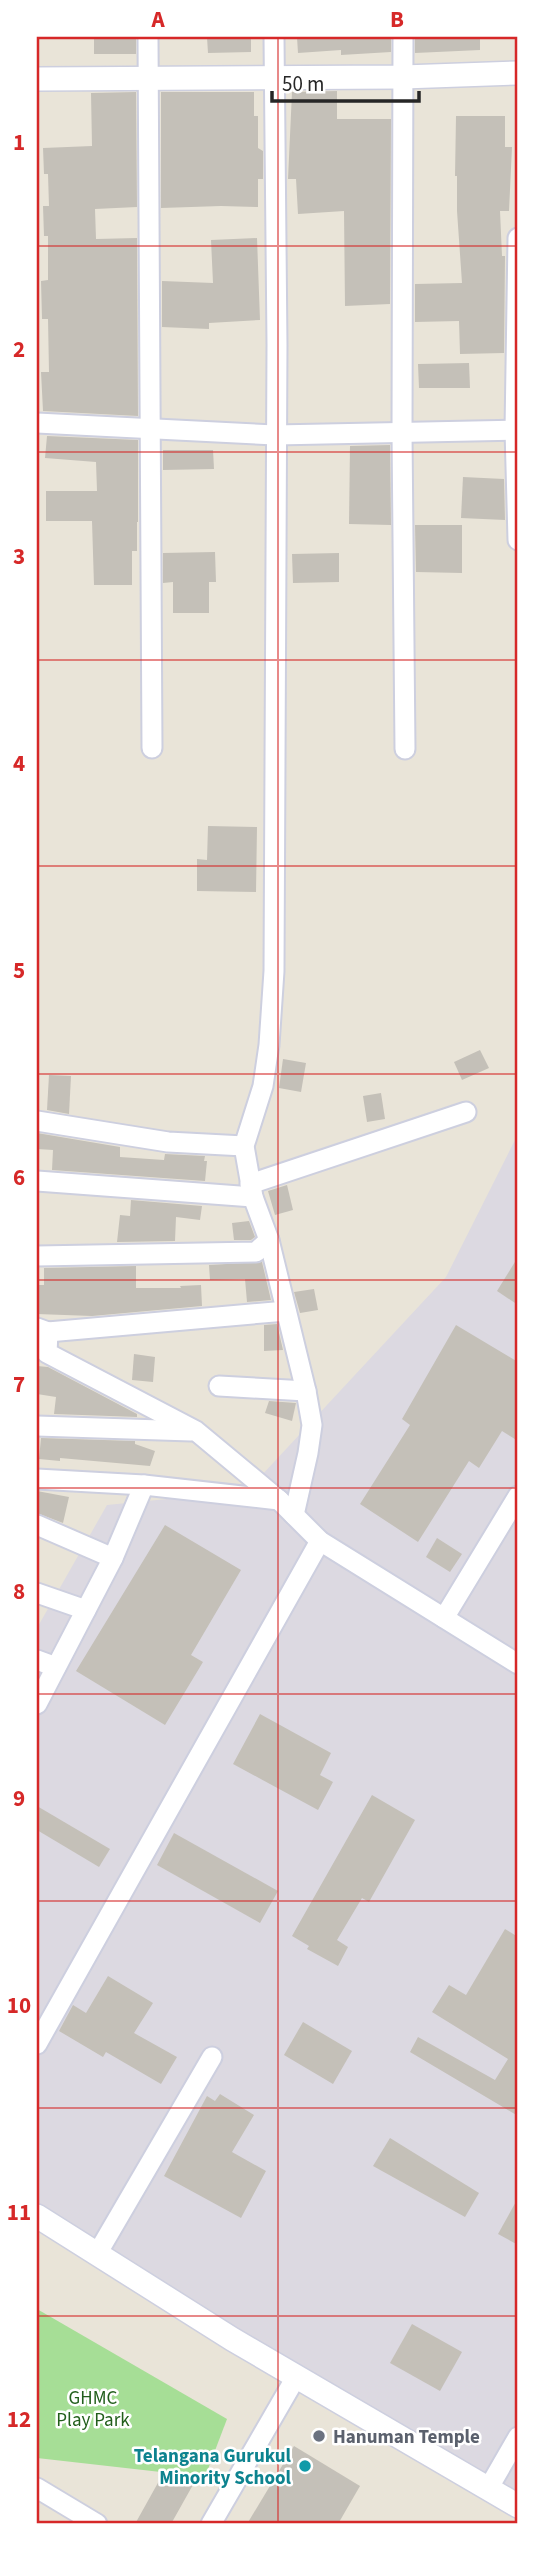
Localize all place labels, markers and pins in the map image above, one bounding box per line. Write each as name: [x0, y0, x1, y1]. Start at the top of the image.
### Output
place label: Hanuman Temple: [333, 2424, 480, 2451]
marker: Hanuman Temple: [311, 2428, 327, 2444]
place label: Telangana Gurukul Minority School: [134, 2443, 292, 2492]
marker: Telangana Gurukul Minority School: [297, 2458, 313, 2474]

